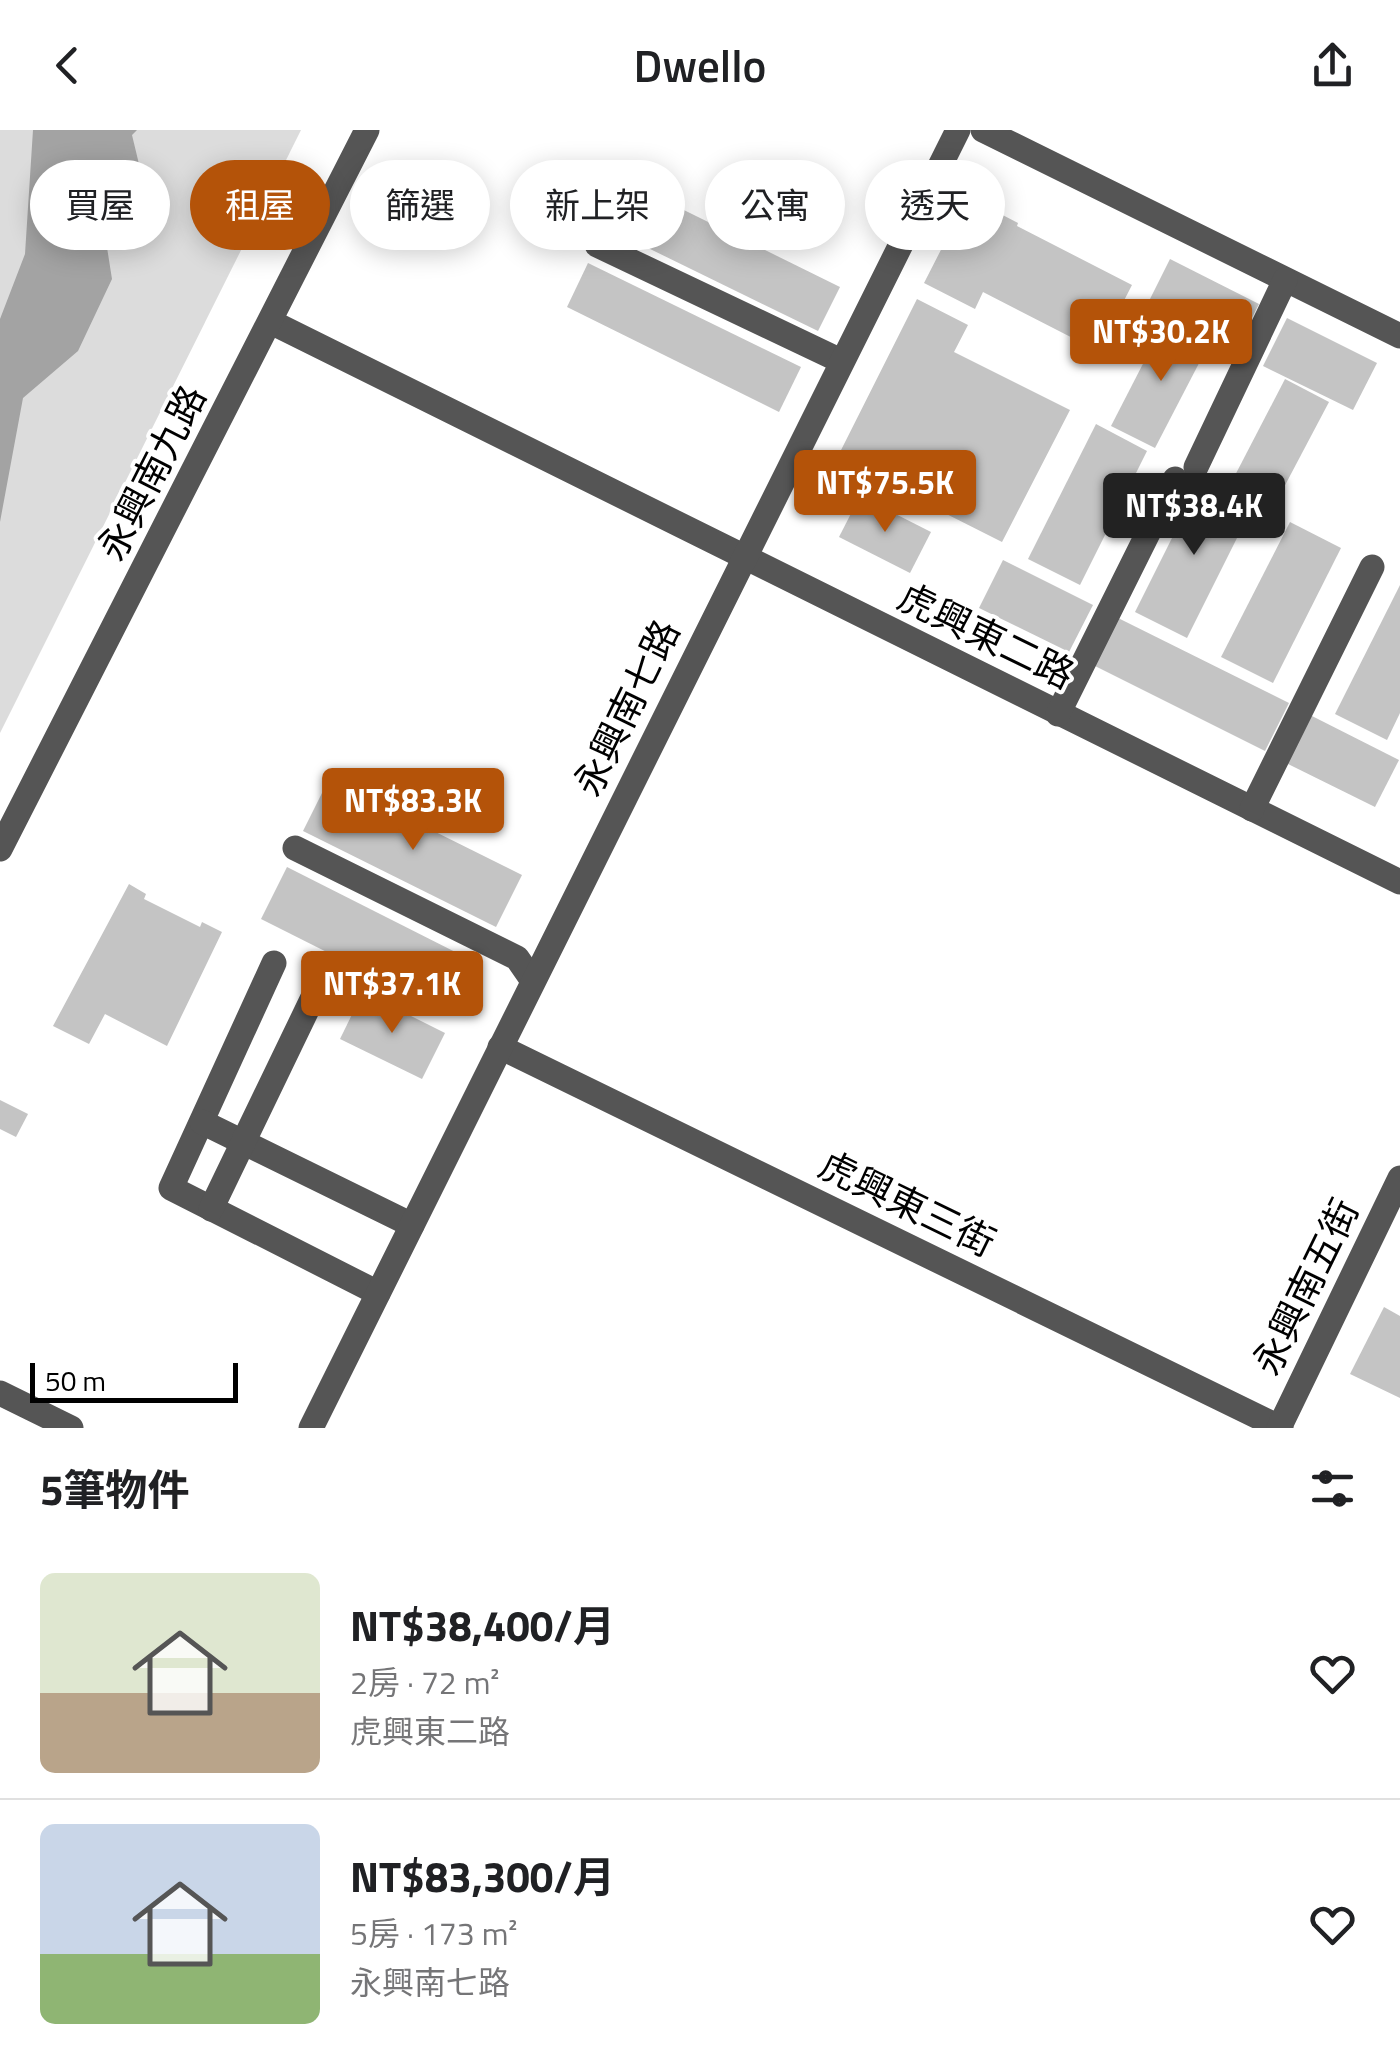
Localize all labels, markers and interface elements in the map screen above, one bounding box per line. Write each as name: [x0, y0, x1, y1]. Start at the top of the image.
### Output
text: Dwello: [634, 31, 766, 99]
icon: back: [40, 38, 95, 93]
icon: share: [1305, 38, 1360, 93]
chip: 買屋: [30, 160, 170, 250]
chip: 租屋: [190, 160, 330, 250]
chip: 篩選: [350, 160, 490, 250]
chip: 新上架: [510, 160, 685, 250]
chip: 公寓: [705, 160, 845, 250]
chip: 透天: [865, 160, 1005, 250]
pin: NT$30.2K: [1058, 299, 1264, 384]
text: NT$30.2K: [1092, 307, 1230, 355]
street label: 永興南九路: [82, 375, 220, 570]
pin: NT$75.5K: [782, 450, 988, 535]
text: NT$75.5K: [816, 458, 954, 506]
pin: NT$38.4K: [1091, 473, 1297, 558]
text: NT$38.4K: [1125, 481, 1263, 529]
street label: 虎興東二路: [888, 567, 1085, 703]
street label: 永興南七路: [558, 609, 694, 806]
pin: NT$83.3K: [310, 768, 516, 853]
text: NT$83.3K: [344, 776, 482, 824]
pin: NT$37.1K: [289, 951, 495, 1036]
text: NT$37.1K: [323, 959, 461, 1007]
street label: 虎興東三街: [809, 1135, 1006, 1271]
street label: 永興南五街: [1237, 1188, 1373, 1385]
scale bar: [30, 1358, 238, 1402]
text: 50 m: [45, 1359, 106, 1402]
text: 5筆物件: [40, 1457, 190, 1521]
icon: filters: [1305, 1461, 1360, 1516]
text: NT$38,400/月: [350, 1593, 615, 1657]
icon: home: [120, 1613, 240, 1733]
icon: heart: [1305, 1646, 1360, 1701]
text: 2房 · 72 m²: [350, 1658, 500, 1706]
text: 虎興東二路: [350, 1707, 510, 1755]
text: NT$83,300/月: [350, 1844, 615, 1908]
icon: home: [120, 1864, 240, 1984]
icon: heart: [1305, 1897, 1360, 1952]
text: 5房 · 173 m²: [350, 1909, 517, 1957]
text: 永興南七路: [350, 1958, 510, 2006]

